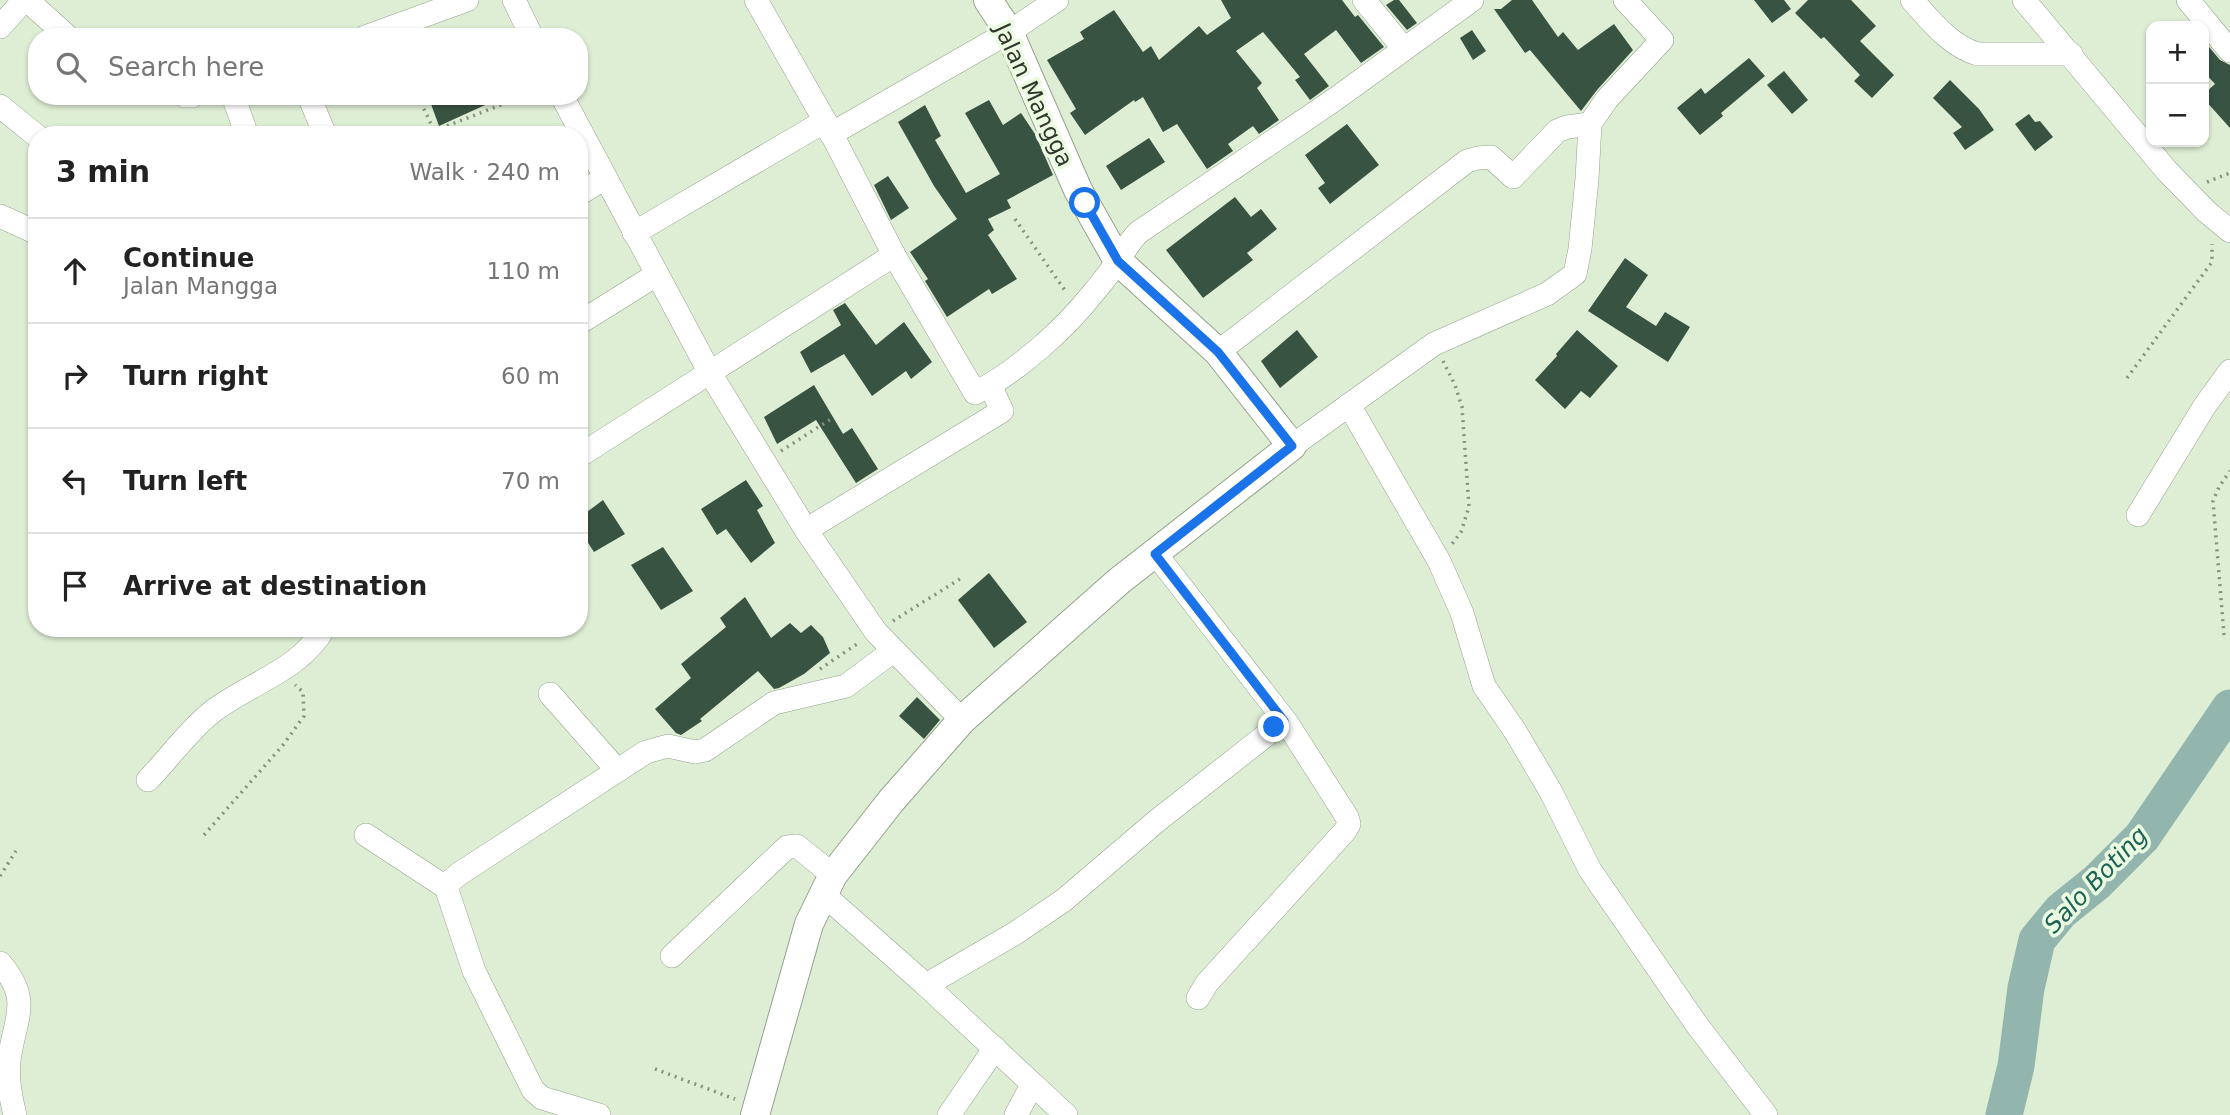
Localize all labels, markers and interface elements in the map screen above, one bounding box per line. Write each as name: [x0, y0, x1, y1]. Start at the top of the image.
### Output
street label: Jalan Mangga: [989, 17, 1079, 171]
map controls: [2146, 21, 2209, 147]
button: +: [2146, 21, 2209, 84]
search box: [28, 28, 588, 105]
icon: search: [52, 48, 90, 86]
text: Search here: [108, 52, 264, 82]
button: −: [2146, 84, 2209, 147]
text: 3 min: [56, 154, 150, 189]
text: Walk · 240 m: [409, 159, 560, 185]
route start: [1069, 187, 1100, 218]
text: Continue: [123, 243, 254, 273]
icon: ahead: [56, 252, 94, 290]
text: 110 m: [486, 258, 560, 284]
text: Jalan Mangga: [123, 273, 278, 299]
icon: right: [56, 357, 94, 395]
text: Turn right: [123, 361, 268, 391]
text: 60 m: [501, 363, 560, 389]
icon: left: [56, 462, 94, 500]
text: Turn left: [123, 466, 247, 496]
text: 70 m: [501, 468, 560, 494]
icon: arrive: [56, 567, 94, 605]
text: Arrive at destination: [123, 571, 427, 601]
route end: [1258, 711, 1289, 742]
water label: Salo Boting: [2038, 821, 2154, 939]

